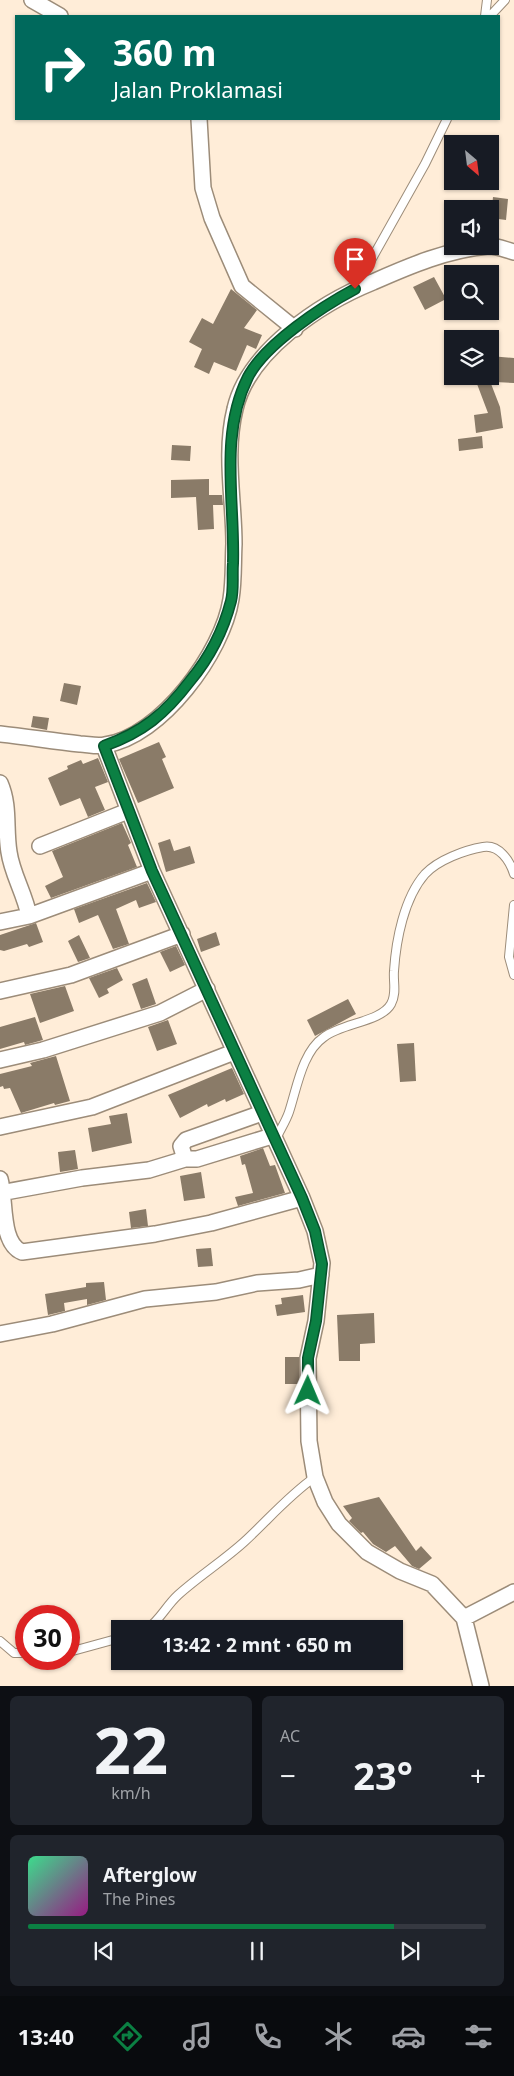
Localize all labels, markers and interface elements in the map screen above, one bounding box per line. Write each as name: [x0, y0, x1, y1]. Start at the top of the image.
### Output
text: 360 m: [113, 29, 216, 76]
icon: right: [30, 35, 95, 100]
text: Jalan Proklamasi: [113, 74, 283, 104]
north arrow: [444, 135, 499, 190]
map controls: [444, 135, 499, 385]
button: sound: [444, 200, 499, 255]
pin: [334, 238, 376, 289]
icon: arrive: [341, 245, 369, 273]
button: search: [444, 265, 499, 320]
button: layers: [444, 330, 499, 385]
position arrow: [281, 1364, 333, 1416]
speed limit sign: 30: [15, 1605, 80, 1670]
text: 13:42 · 2 mnt · 650 m: [162, 1632, 352, 1658]
text: 22: [94, 1705, 168, 1793]
text: AC: [280, 1725, 300, 1747]
text: 23°: [353, 1749, 413, 1801]
text: −: [280, 1756, 296, 1794]
text: +: [470, 1756, 486, 1794]
text: km/h: [111, 1782, 151, 1804]
text: Afterglow: [103, 1862, 197, 1888]
text: The Pines: [103, 1888, 175, 1910]
icon: previous: [90, 1937, 118, 1965]
icon: pause: [243, 1937, 271, 1965]
icon: next: [396, 1937, 424, 1965]
icon: directions: [110, 2019, 145, 2054]
icon: music: [180, 2019, 215, 2054]
icon: phone: [250, 2019, 285, 2054]
icon: climate: [321, 2019, 356, 2054]
icon: car: [391, 2019, 426, 2054]
icon: filters: [461, 2019, 496, 2054]
text: 13:40: [18, 2021, 74, 2051]

